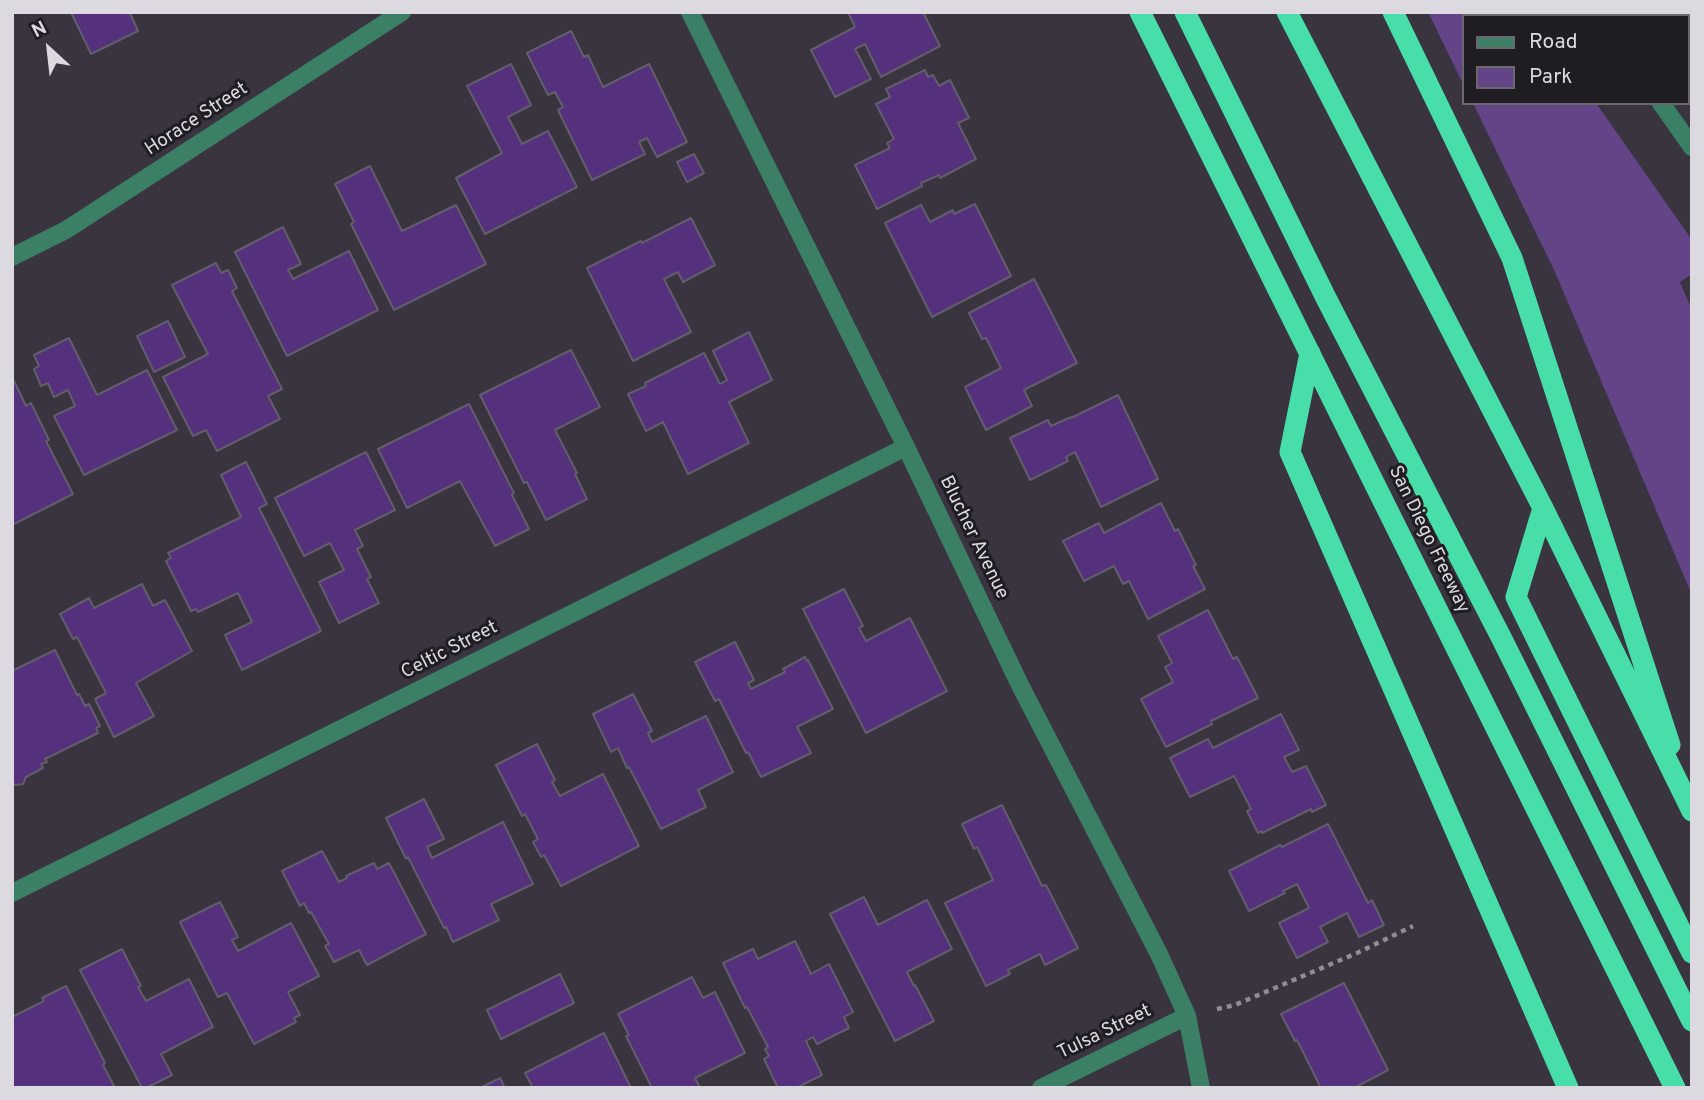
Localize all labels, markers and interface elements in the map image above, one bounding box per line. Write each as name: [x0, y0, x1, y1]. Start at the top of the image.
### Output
north arrow: [14, 14, 84, 84]
legend: [1462, 14, 1690, 105]
text: N: [28, 16, 51, 44]
text: Road: [1529, 29, 1578, 56]
text: Park: [1529, 64, 1572, 91]
street label: Horace Street: [141, 78, 253, 162]
street label: San Diego Freeway: [1382, 463, 1474, 617]
street label: Blucher Avenue: [933, 473, 1013, 603]
street label: Celtic Street: [398, 617, 502, 685]
street label: Tulsa Street: [1054, 1001, 1156, 1065]

